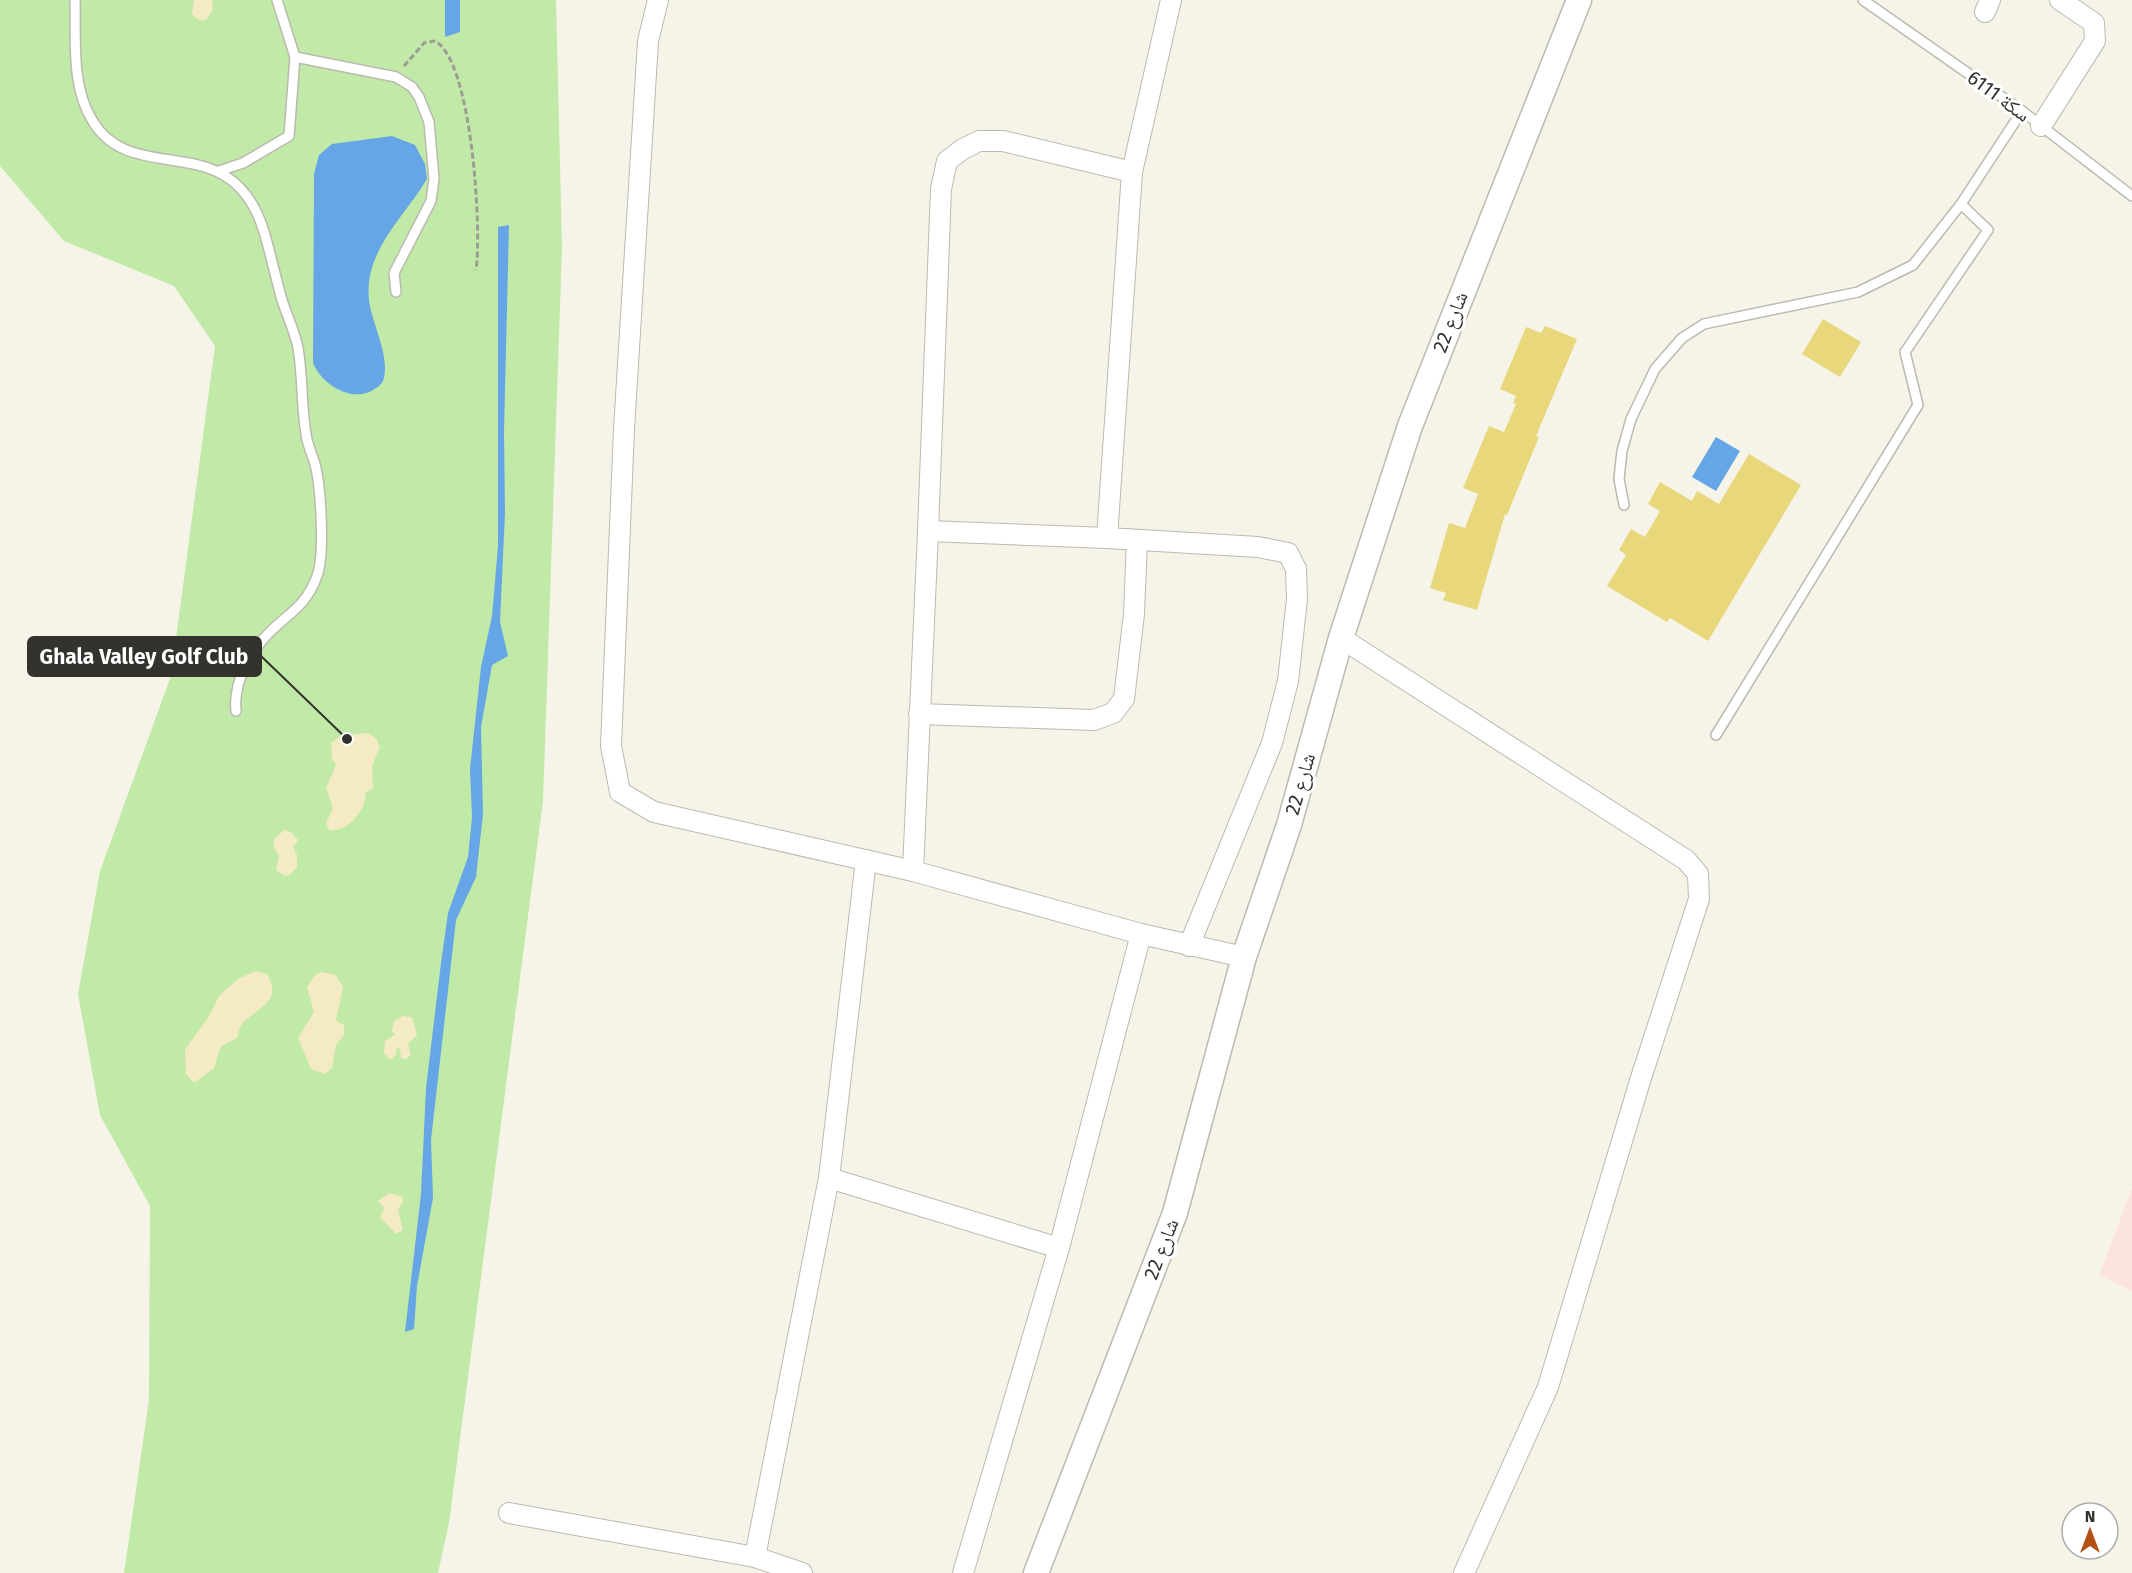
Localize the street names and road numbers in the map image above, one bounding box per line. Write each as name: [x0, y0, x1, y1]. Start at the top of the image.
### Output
street label: سكة 6111: [1963, 65, 2035, 127]
street label: شارع 22: [1427, 288, 1473, 356]
street label: شارع 22: [1280, 750, 1321, 818]
street label: شارع 22: [1138, 1215, 1184, 1283]

